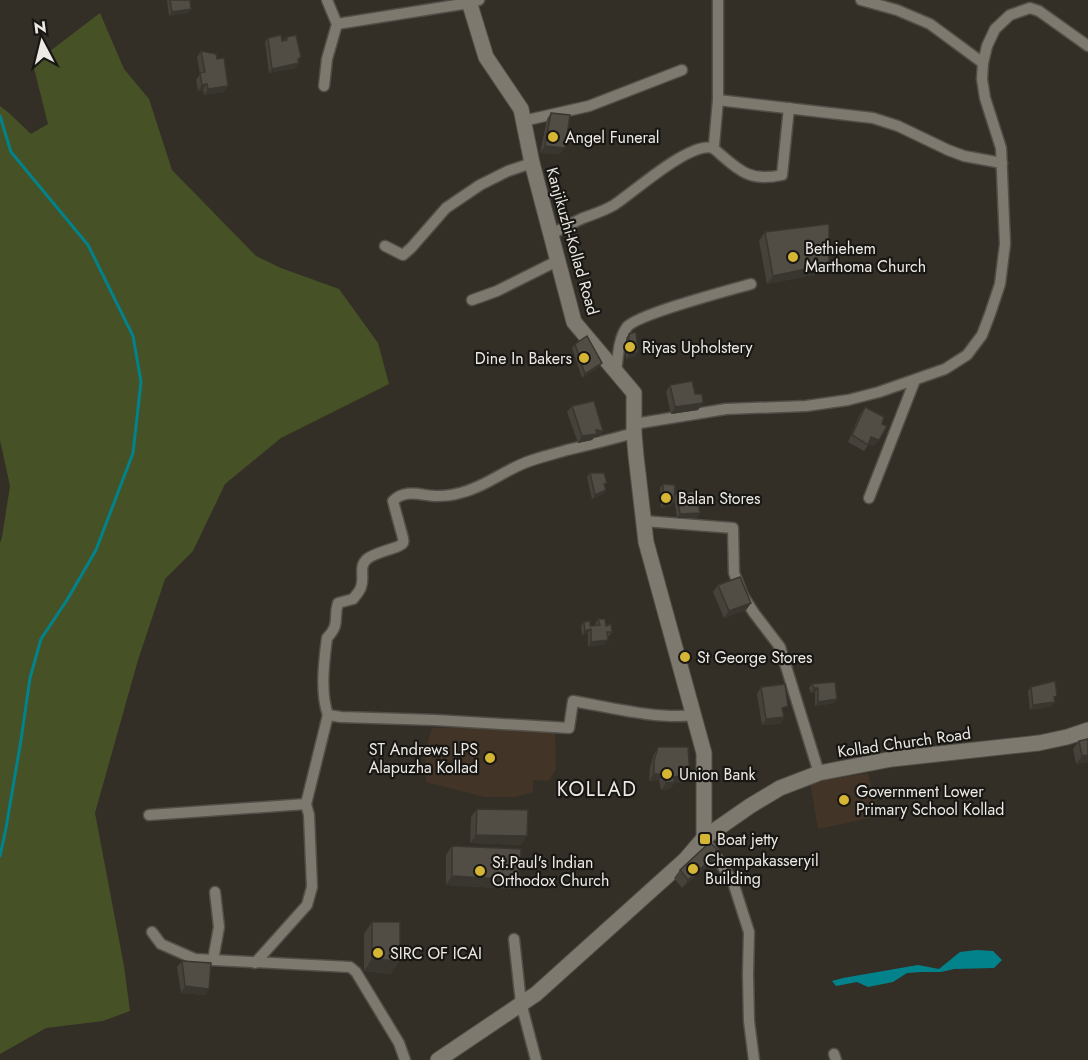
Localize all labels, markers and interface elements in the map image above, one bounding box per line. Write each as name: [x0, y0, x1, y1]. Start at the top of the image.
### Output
north arrow: [12, 12, 72, 72]
text: N: [33, 15, 48, 40]
place label: Angel Funeral: [565, 126, 659, 149]
marker: Angel Funeral: [546, 130, 560, 144]
street label: Kanjikuzhi-Kollad Road: [540, 165, 605, 318]
place label: Bethiehem Marthoma Church: [805, 237, 926, 278]
marker: Bethiehem Marthoma Church: [786, 250, 800, 264]
place label: Riyas Upholstery: [642, 336, 754, 359]
marker: Riyas Upholstery: [623, 340, 637, 354]
place label: Dine In Bakers: [475, 347, 572, 370]
marker: Dine In Bakers: [577, 351, 591, 365]
place label: Balan Stores: [678, 487, 760, 510]
marker: Balan Stores: [659, 491, 673, 505]
place label: St George Stores: [697, 646, 812, 669]
marker: St George Stores: [678, 650, 692, 664]
street label: Kollad Church Road: [836, 722, 972, 763]
place label: ST Andrews LPS Alapuzha Kollad: [369, 738, 478, 779]
marker: ST Andrews LPS Alapuzha Kollad: [483, 751, 497, 765]
place label: Union Bank: [679, 763, 757, 786]
marker: Union Bank: [660, 767, 674, 781]
district label: KOLLAD: [557, 775, 637, 804]
place label: Government Lower Primary School Kollad: [856, 780, 1004, 821]
marker: Government Lower Primary School Kollad: [837, 793, 851, 807]
place label: Boat jetty: [717, 828, 779, 851]
marker: Boat jetty: [698, 832, 712, 846]
place label: Chempakasseryil Building: [705, 849, 819, 890]
place label: St.Paul's Indian Orthodox Church: [492, 851, 609, 892]
marker: Chempakasseryil Building: [686, 862, 700, 876]
marker: St.Paul's Indian Orthodox Church: [473, 864, 487, 878]
place label: SIRC OF ICAI: [390, 942, 482, 965]
marker: SIRC OF ICAI: [371, 946, 385, 960]

